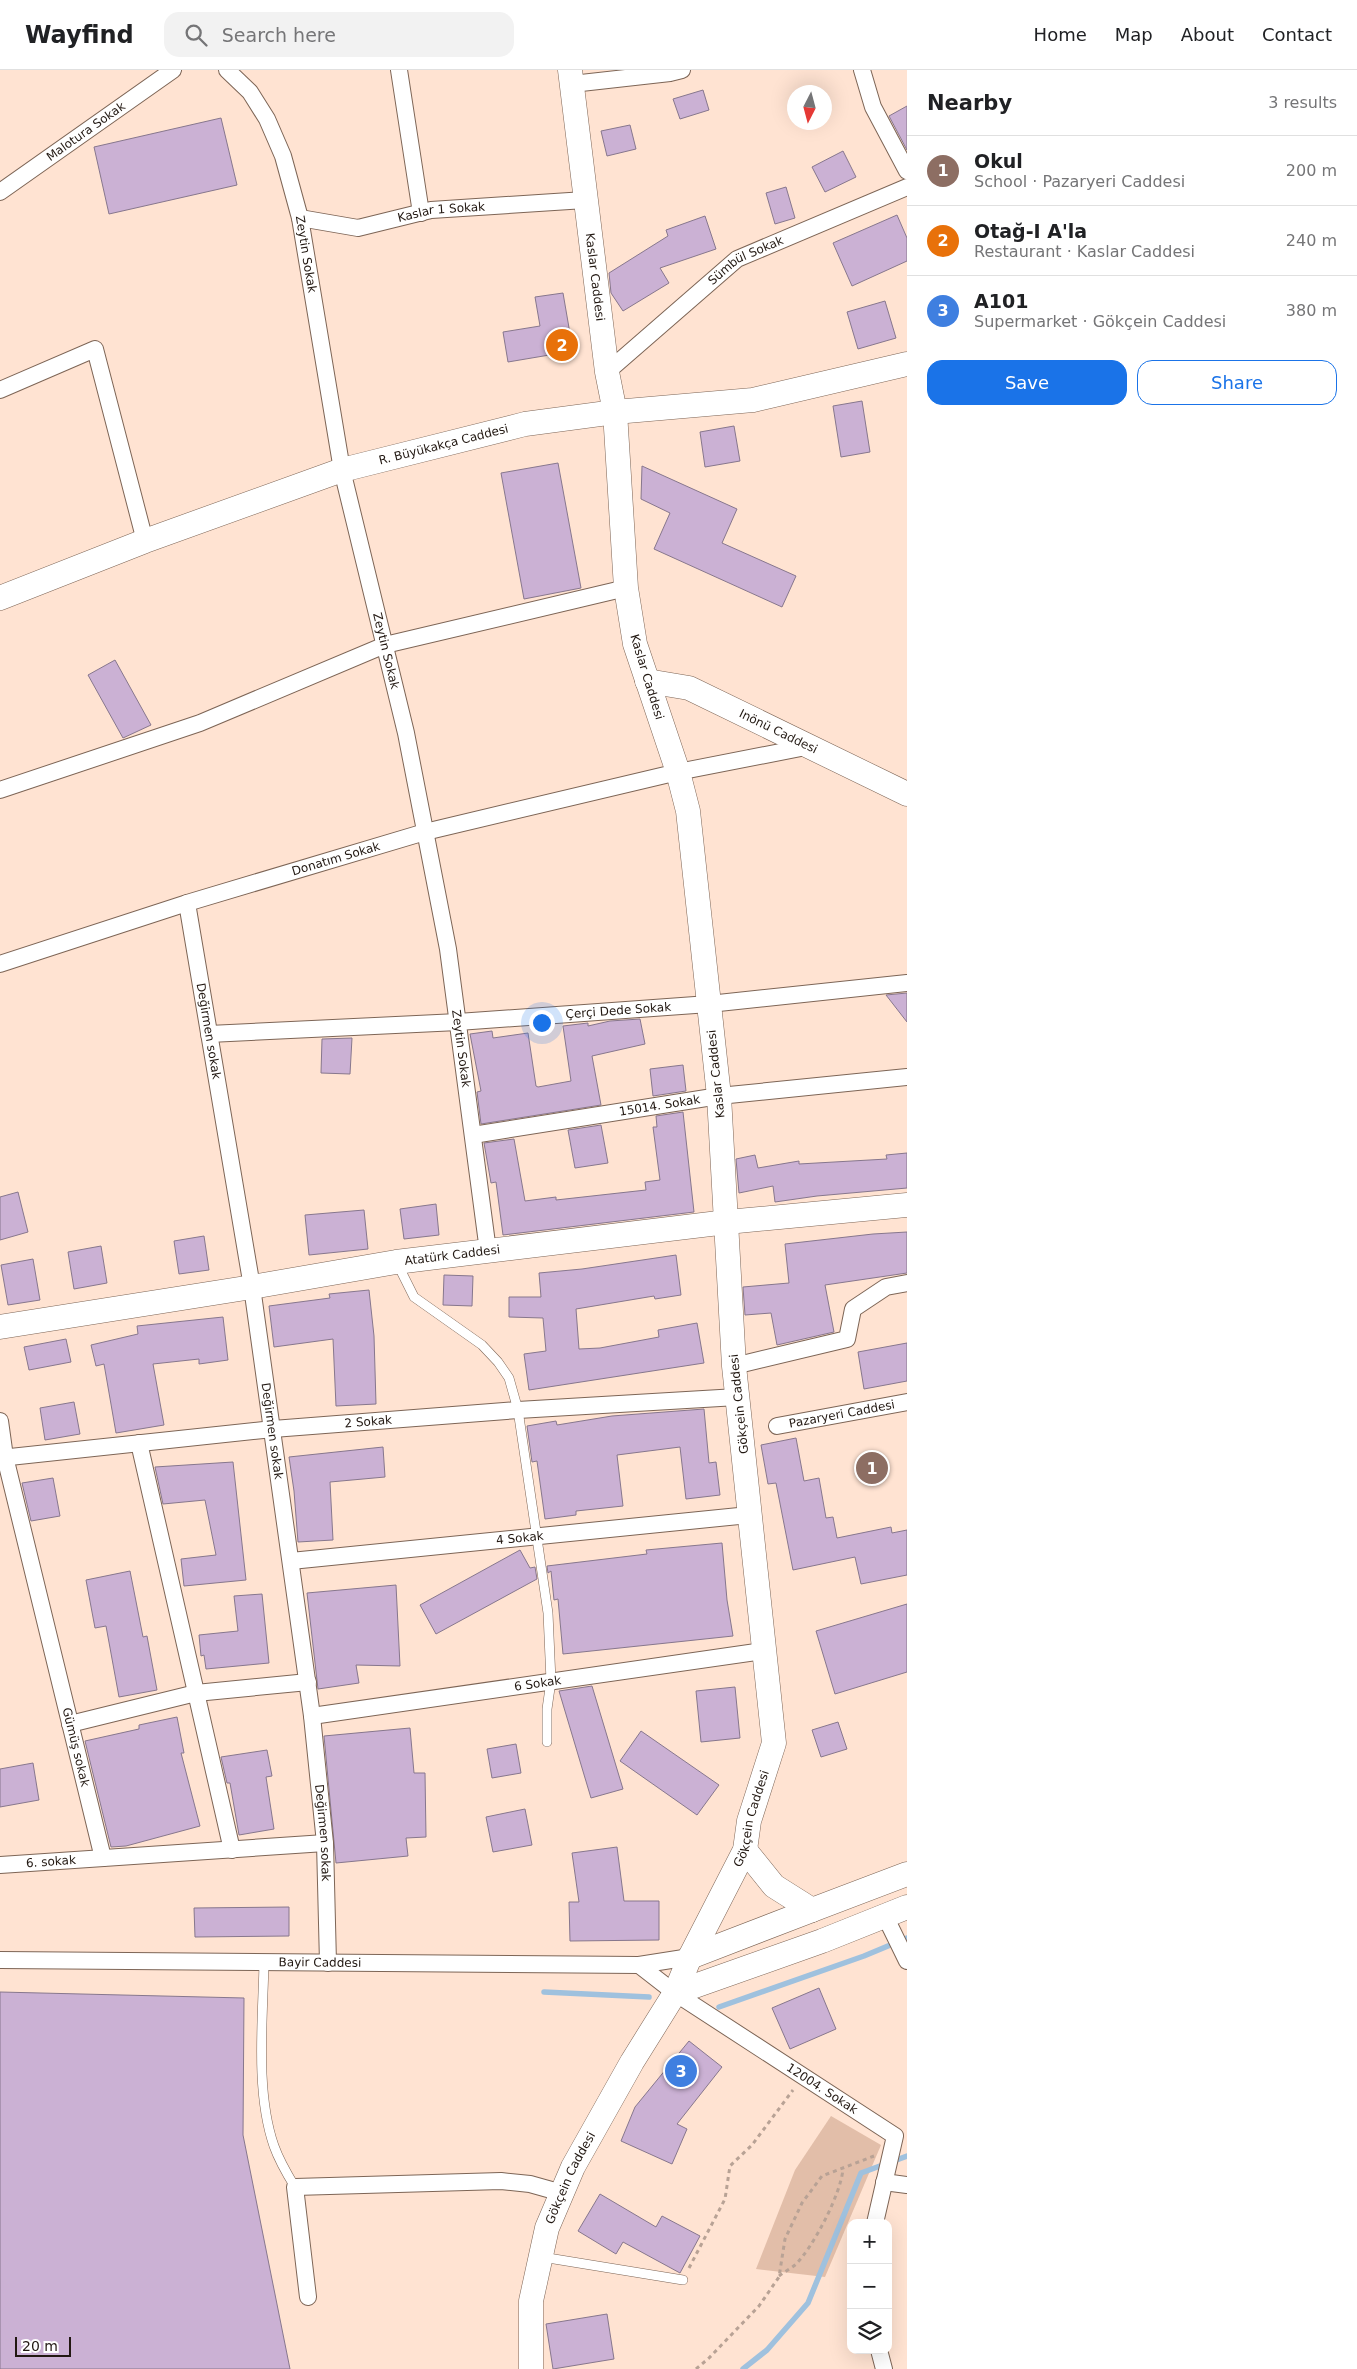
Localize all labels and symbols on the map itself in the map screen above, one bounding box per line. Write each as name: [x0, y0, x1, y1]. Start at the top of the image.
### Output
north arrow: [787, 85, 832, 130]
street label: Malotura Sokak: [44, 99, 128, 164]
street label: Kaslar 1 Sokak: [396, 200, 485, 225]
street label: Zeytin Sokak: [293, 214, 319, 294]
street label: Kaslar Caddesi: [583, 232, 607, 322]
street label: Sümbül Sokak: [705, 233, 785, 288]
pin: 2: [546, 326, 578, 364]
street label: R. Büyükakça Caddesi: [377, 421, 510, 467]
street label: Zeytin Sokak: [370, 611, 402, 691]
street label: Kaslar Caddesi: [627, 633, 667, 721]
street label: Inönü Caddesi: [737, 706, 820, 756]
street label: Donatım Sokak: [290, 839, 382, 878]
street label: Değirmen sokak: [194, 982, 224, 1080]
street label: Çerçi Dede Sokak: [565, 1000, 672, 1021]
street label: Zeytin Sokak: [449, 1009, 473, 1088]
your location: [529, 1010, 555, 1036]
street label: Kaslar Caddesi: [704, 1029, 728, 1119]
street label: 15014. Sokak: [618, 1092, 701, 1119]
street label: Atatürk Caddesi: [404, 1242, 501, 1268]
street label: Gökçein Caddesi: [727, 1353, 751, 1455]
street label: Değirmen sokak: [258, 1382, 286, 1480]
street label: Pazaryeri Caddesi: [788, 1397, 896, 1431]
street label: 2 Sokak: [344, 1413, 392, 1430]
pin: 1: [856, 1449, 888, 1487]
street label: 4 Sokak: [496, 1529, 544, 1547]
street label: 6 Sokak: [513, 1673, 562, 1694]
street label: Gümüş sokak: [59, 1706, 92, 1788]
street label: Gökçein Caddesi: [730, 1769, 772, 1869]
street label: Değirmen sokak: [312, 1784, 333, 1882]
street label: 6. sokak: [25, 1853, 76, 1870]
street label: Bayir Caddesi: [279, 1955, 361, 1970]
pin: 3: [665, 2052, 697, 2090]
street label: 12004. Sokak: [784, 2060, 860, 2117]
street label: Gökçein Caddesi: [543, 2129, 598, 2226]
scale bar: [15, 2334, 71, 2357]

